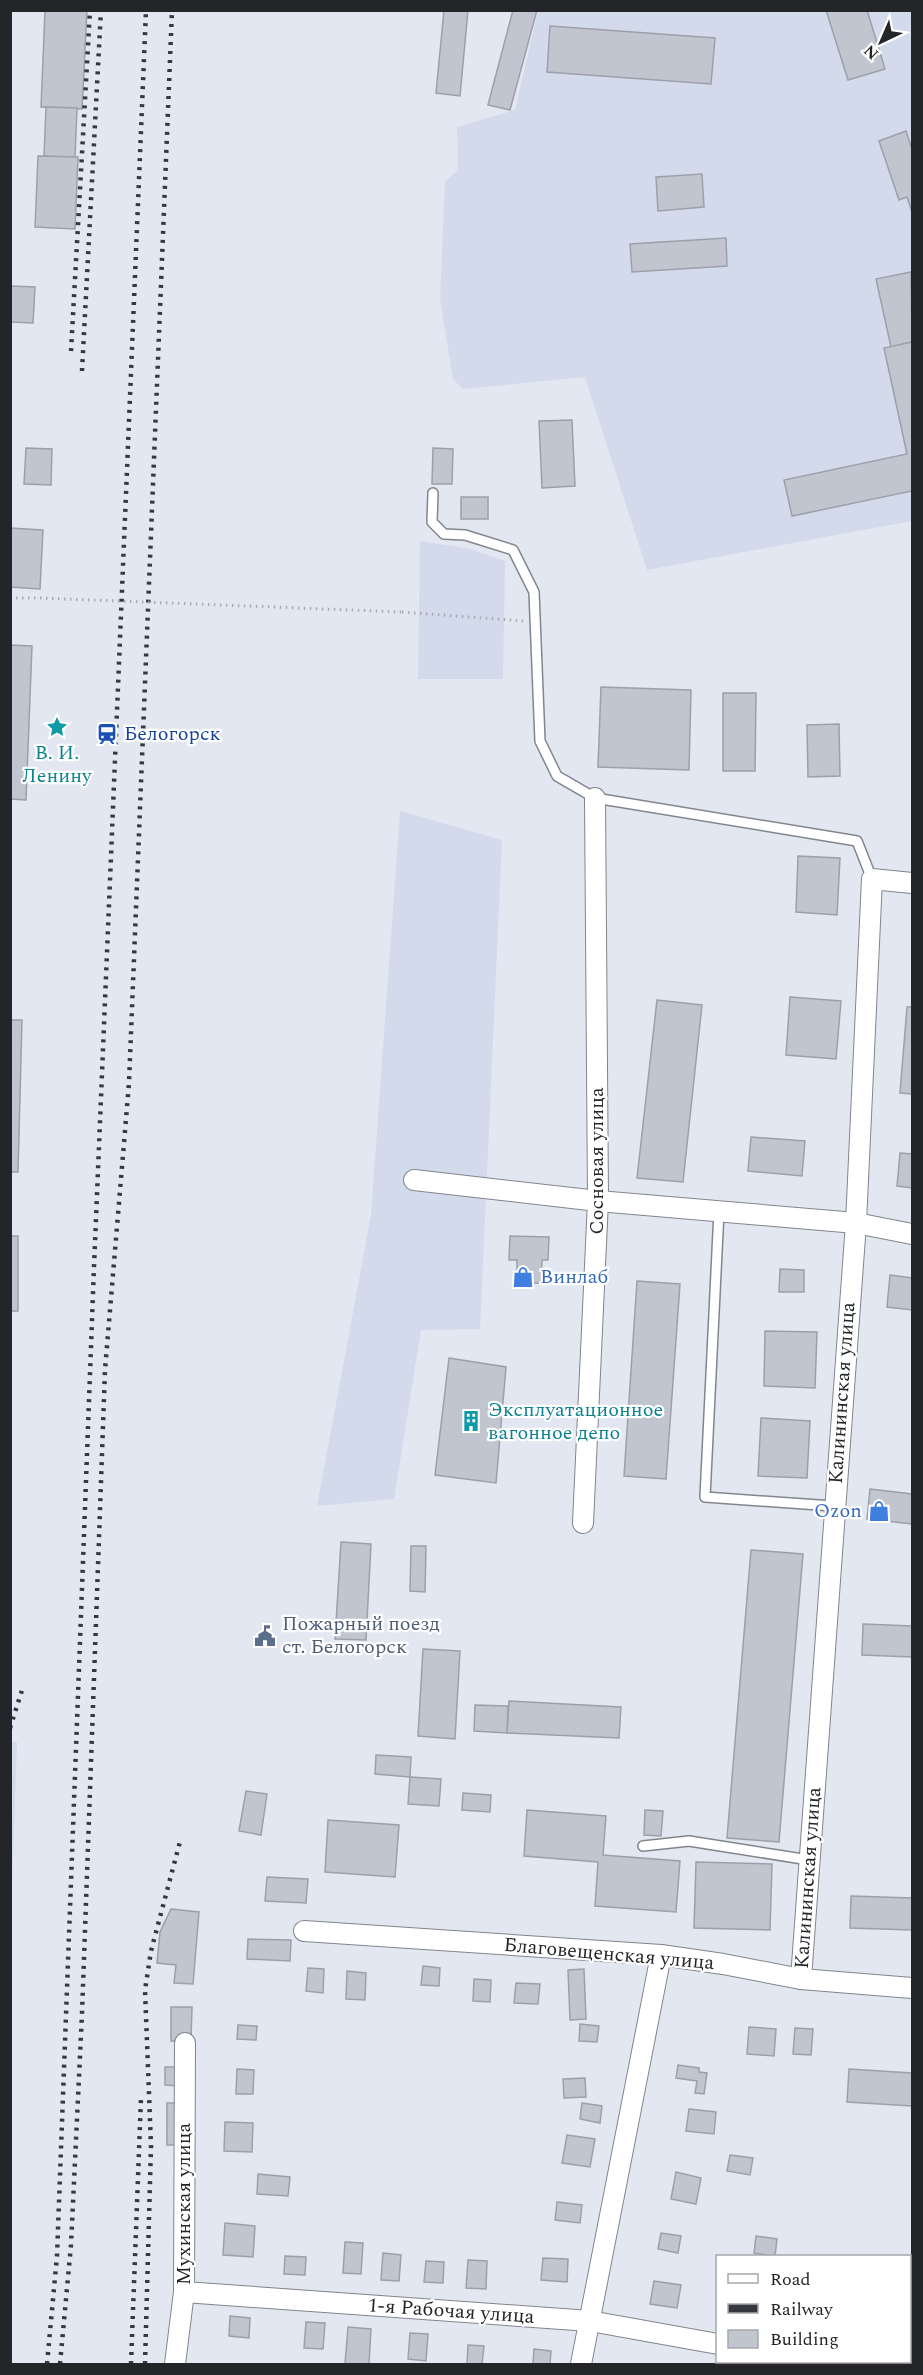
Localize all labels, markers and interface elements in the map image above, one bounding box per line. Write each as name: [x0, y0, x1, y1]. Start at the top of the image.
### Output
north arrow: [851, 12, 911, 72]
text: N: [858, 39, 884, 65]
place icon: В. И. Ленину: [45, 715, 69, 739]
place label: Белогорск: [124, 719, 221, 749]
station icon: Белогорск: [95, 722, 119, 746]
place label: В. И. Ленину: [22, 738, 93, 791]
street label: Сосновая улица: [582, 1087, 612, 1235]
place label: Винлаб: [540, 1262, 608, 1292]
shop icon: Винлаб: [511, 1265, 535, 1289]
street label: Калининская улица: [821, 1301, 863, 1485]
place label: Эксплуатационное вагонное депо: [488, 1395, 663, 1448]
building icon: Эксплуатационное вагонное депо: [459, 1409, 483, 1433]
place label: Ozon: [814, 1496, 862, 1526]
shop icon: Ozon: [867, 1499, 891, 1523]
place label: Пожарный поезд ст. Белогорск: [282, 1609, 440, 1662]
public building icon: Пожарный поезд ст. Белогорск: [253, 1624, 277, 1648]
street label: Калининская улица: [787, 1786, 829, 1970]
street label: Благовещенская улица: [502, 1930, 716, 1978]
street label: Мухинская улица: [169, 2123, 199, 2285]
legend: [716, 2255, 911, 2363]
text: Road: [770, 2266, 811, 2293]
street label: 1-я Рабочая улица: [367, 2290, 536, 2332]
text: Railway: [770, 2296, 834, 2323]
text: Building: [770, 2326, 839, 2353]

